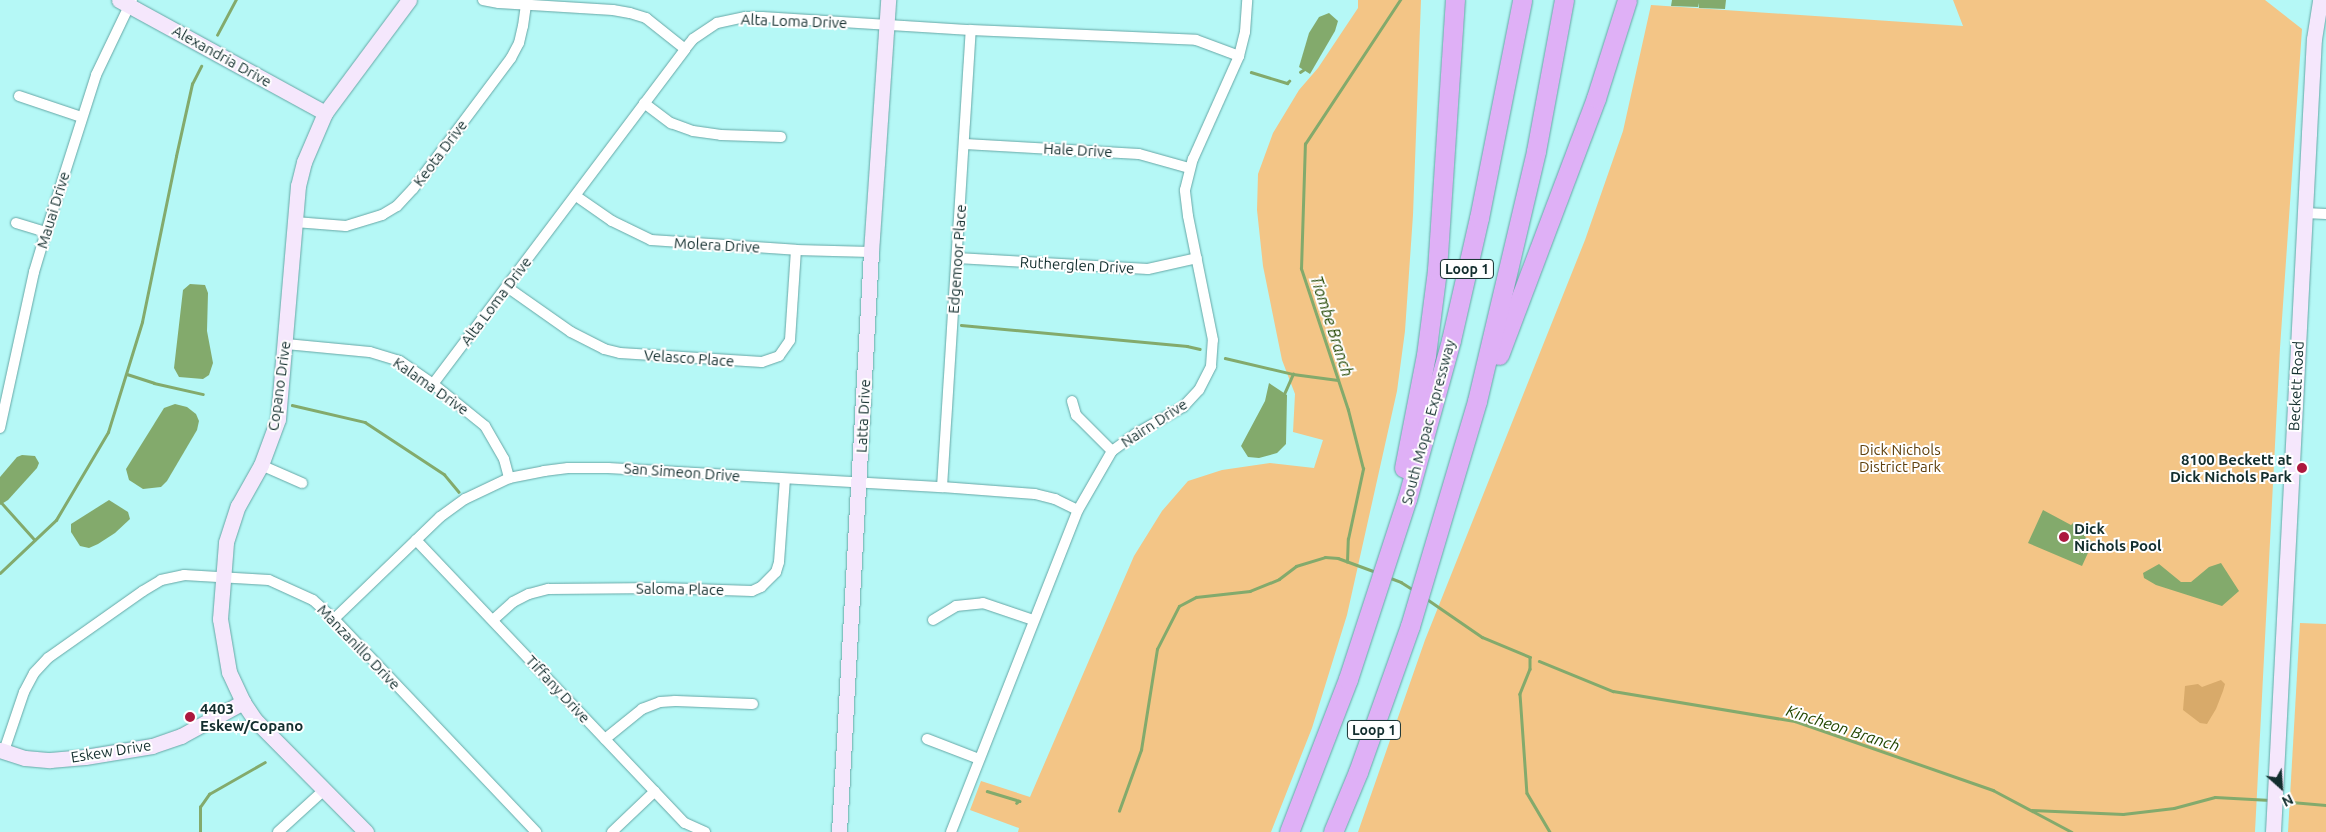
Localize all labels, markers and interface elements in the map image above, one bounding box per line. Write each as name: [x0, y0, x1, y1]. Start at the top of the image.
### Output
street label: Alta Loma Drive: [740, 10, 848, 32]
street label: Alexandria Drive: [169, 21, 275, 91]
street label: Keota Drive: [409, 116, 471, 190]
street label: Hale Drive: [1043, 139, 1113, 161]
street label: Mauai Drive: [33, 169, 73, 251]
street label: Edgemoor Place: [944, 204, 970, 314]
street label: Molera Drive: [673, 234, 761, 256]
street label: Alta Loma Drive: [457, 253, 535, 349]
street label: Rutherglen Drive: [1019, 253, 1135, 277]
road number: Loop 1: [1440, 258, 1494, 280]
water label: Tiombe Branch: [1307, 273, 1357, 379]
street label: South Mopac Expressway: [1397, 337, 1459, 507]
street label: Copano Drive: [264, 340, 294, 432]
street label: Beckett Road: [2285, 341, 2307, 431]
street label: Velasco Place: [643, 346, 735, 370]
street label: Kalama Drive: [390, 353, 472, 419]
street label: Latta Drive: [852, 379, 874, 453]
street label: Nairn Drive: [1118, 395, 1190, 451]
park label: Dick Nichols District Park: [1859, 440, 1941, 475]
place label: 8100 Beckett at Dick Nichols Park: [2170, 450, 2292, 485]
street label: San Simeon Drive: [623, 459, 741, 485]
marker: 8100 Beckett at Dick Nichols Park: [2296, 462, 2308, 474]
place label: Dick Nichols Pool: [2074, 519, 2162, 554]
marker: Dick Nichols Pool: [2058, 531, 2070, 543]
street label: Saloma Place: [636, 579, 724, 599]
street label: Manzanillo Drive: [314, 601, 404, 693]
street label: Tiffany Drive: [522, 651, 594, 727]
place label: 4403 Eskew/Copano: [200, 699, 303, 734]
water label: Kincheon Branch: [1784, 701, 1902, 755]
marker: 4403 Eskew/Copano: [184, 711, 196, 723]
road number: Loop 1: [1346, 718, 1402, 742]
street label: Eskew Drive: [70, 736, 152, 766]
north arrow: [2256, 762, 2306, 812]
text: N: [2279, 791, 2296, 810]

